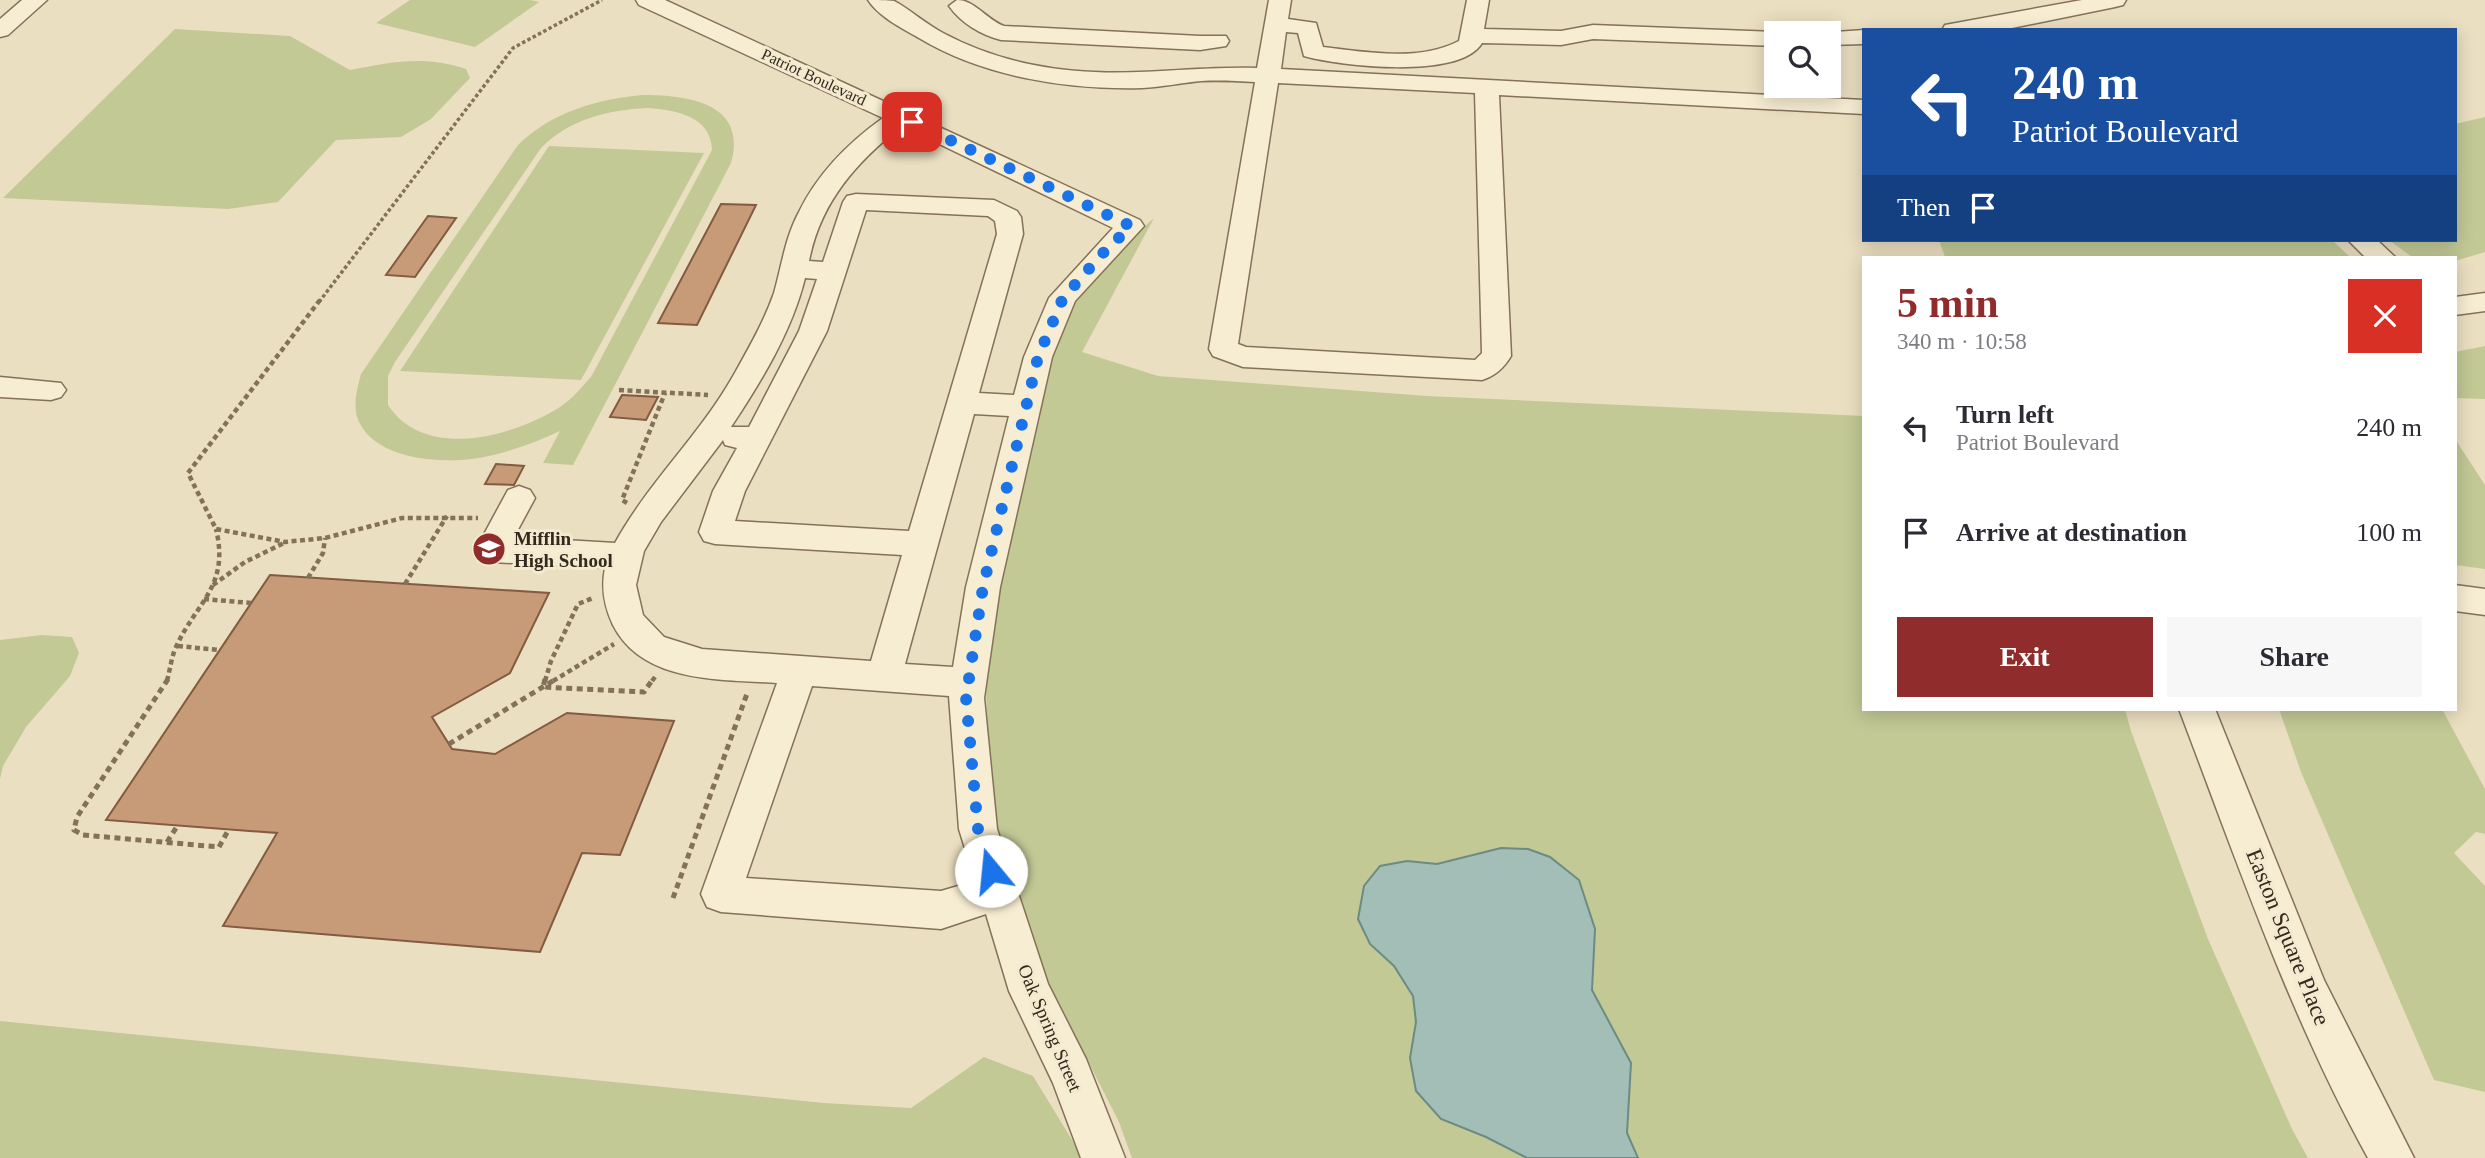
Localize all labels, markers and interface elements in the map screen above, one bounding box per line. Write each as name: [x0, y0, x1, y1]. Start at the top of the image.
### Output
map controls: [1764, 21, 1841, 98]
button: search: [1764, 21, 1841, 98]
street label: Patriot Boulevard: [759, 45, 869, 109]
text: 240 m: [2012, 55, 2139, 110]
icon: left: [1897, 56, 1988, 147]
pin: [882, 92, 942, 152]
icon: arrive: [893, 103, 931, 141]
text: Patriot Boulevard: [2012, 113, 2239, 149]
icon: arrive: [1964, 189, 2002, 227]
text: Then: [1897, 193, 1950, 222]
button: close: [2348, 279, 2422, 353]
text: 5 min: [1897, 280, 1999, 326]
text: 340 m · 10:58: [1897, 329, 2027, 354]
text: Turn left: [1956, 400, 2054, 429]
icon: left: [1897, 409, 1935, 447]
text: 240 m: [2356, 413, 2422, 442]
text: Patriot Boulevard: [1956, 430, 2119, 455]
icon: arrive: [1897, 514, 1935, 552]
text: Arrive at destination: [1956, 518, 2187, 547]
text: 100 m: [2356, 518, 2422, 547]
place label: Mifflin High School: [514, 528, 613, 571]
school or university icon: Mifflin High School: [470, 530, 508, 568]
button: Exit: [1897, 617, 2153, 697]
button: Share: [2167, 617, 2422, 697]
position arrow: [954, 834, 1028, 908]
street label: Easton Square Place: [2241, 845, 2335, 1029]
street label: Oak Spring Street: [1014, 961, 1087, 1095]

